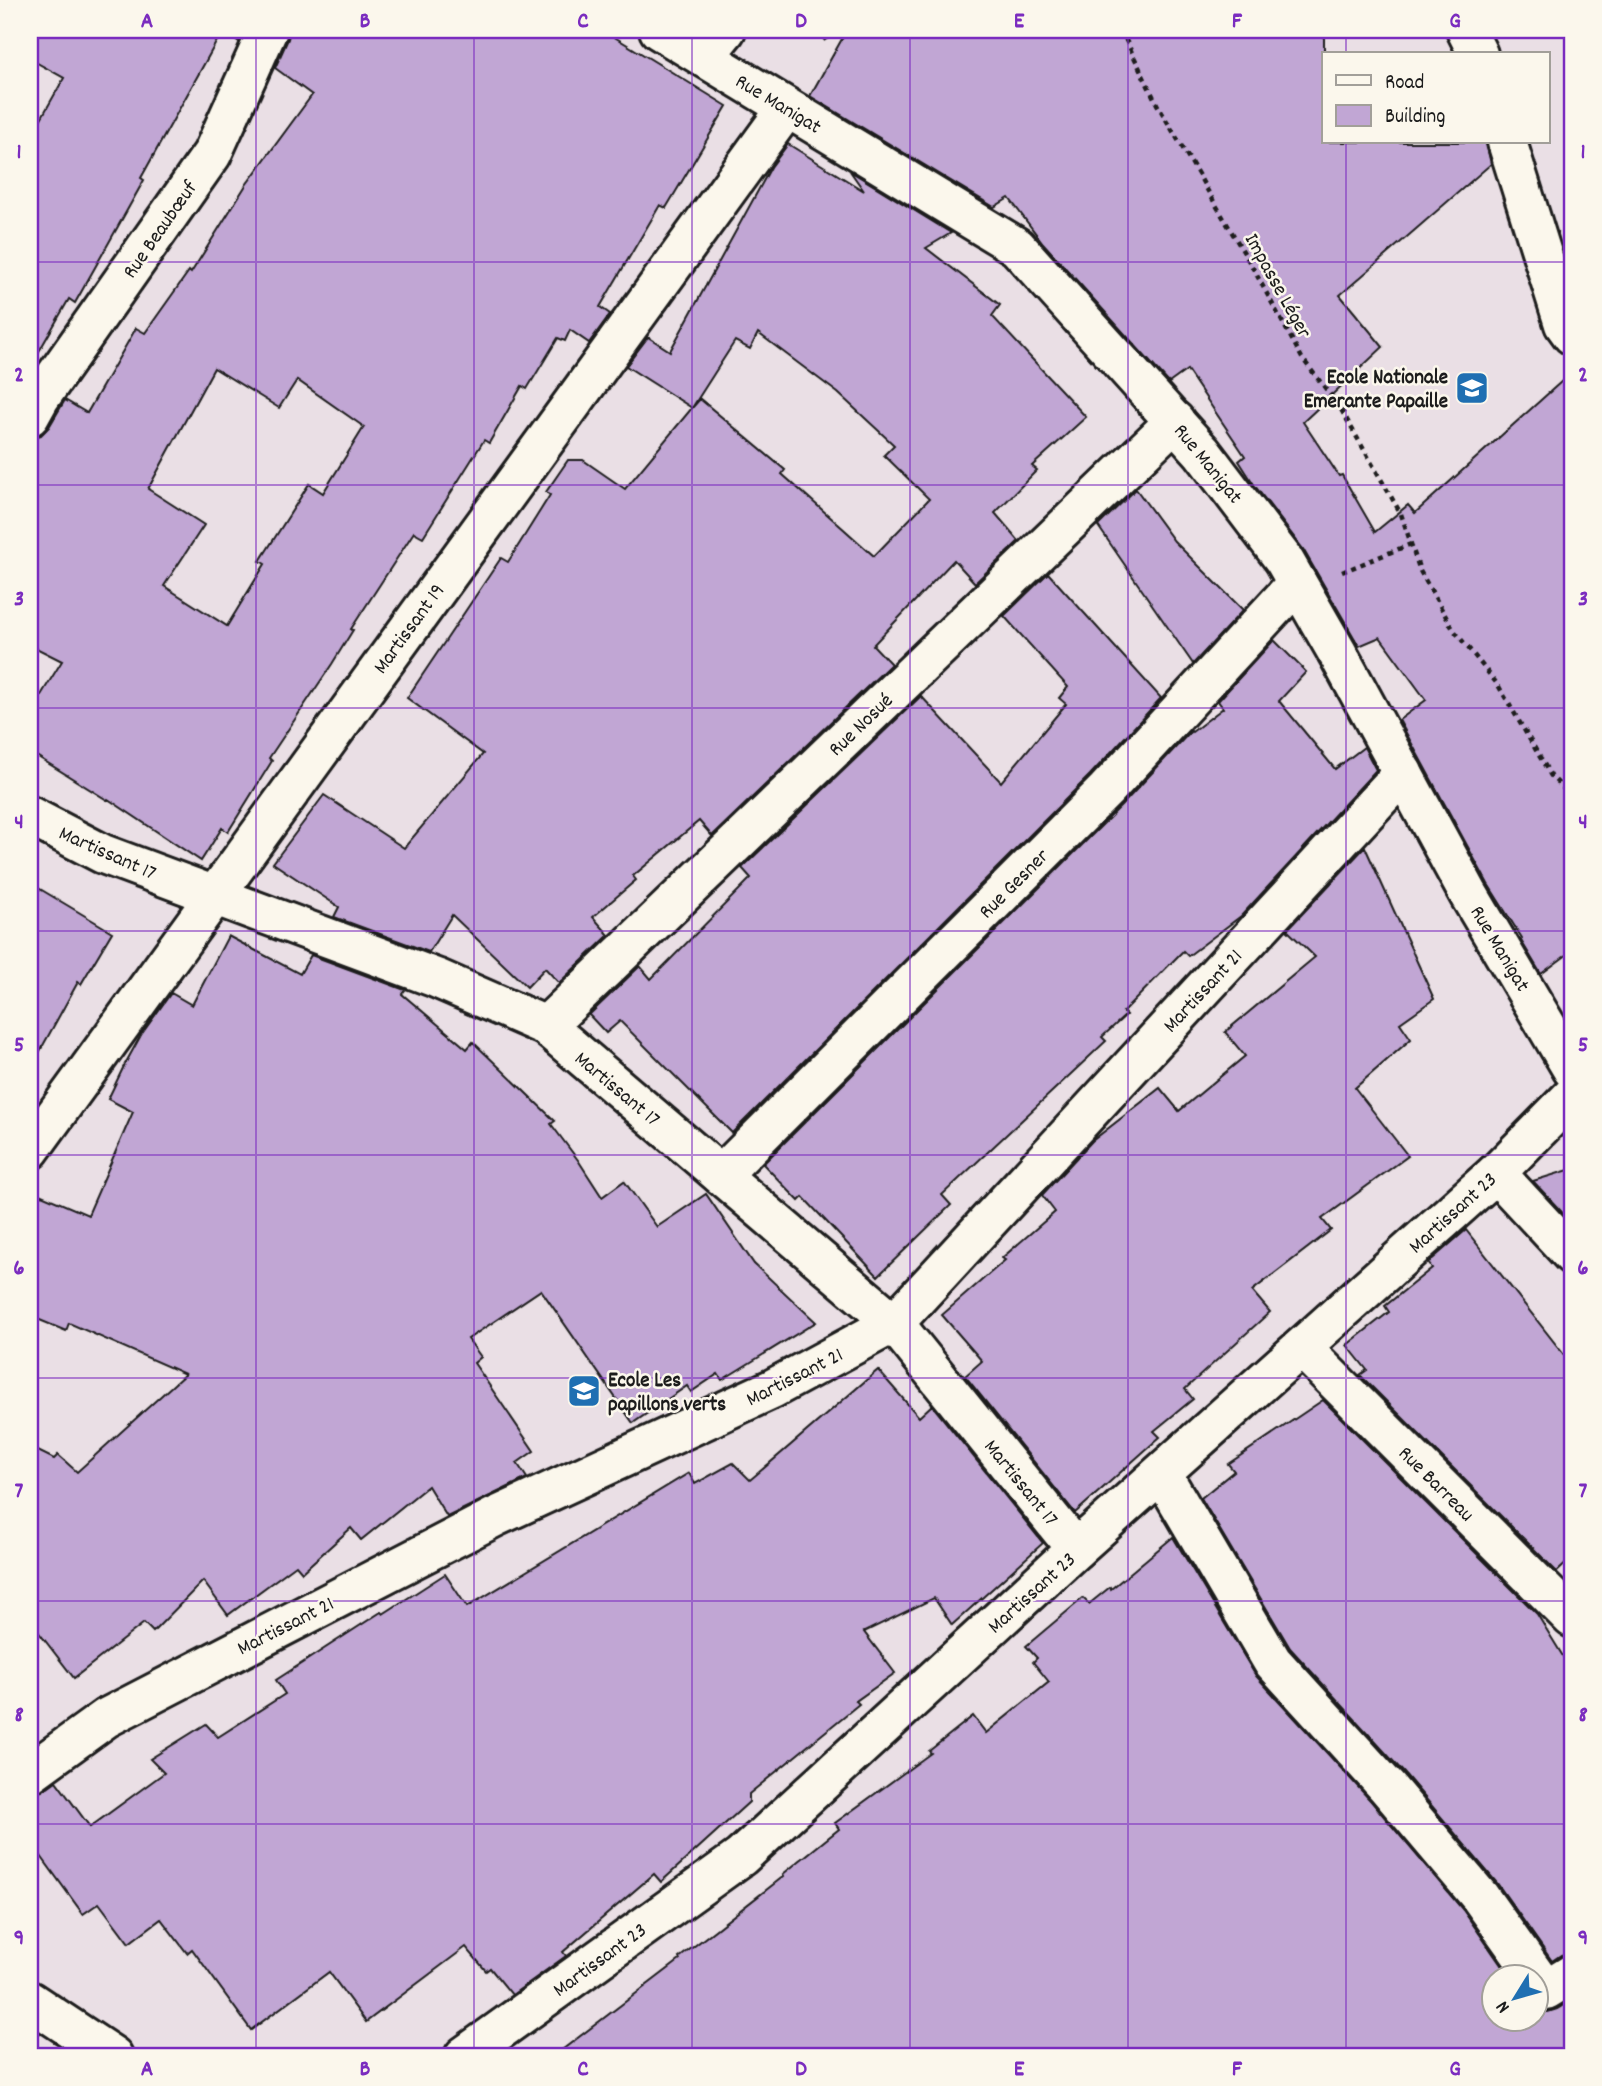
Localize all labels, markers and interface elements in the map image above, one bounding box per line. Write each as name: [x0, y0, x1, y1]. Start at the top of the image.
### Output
text: A: [141, 6, 153, 39]
text: B: [360, 6, 371, 39]
text: C: [577, 6, 589, 39]
text: D: [795, 6, 807, 39]
text: E: [1014, 6, 1025, 39]
text: F: [1232, 6, 1243, 39]
text: G: [1449, 6, 1461, 39]
legend: [1322, 52, 1550, 144]
street label: Rue Manigat: [729, 68, 826, 143]
text: Road: [1385, 69, 1424, 99]
text: Building: [1385, 103, 1445, 133]
text: 1: [16, 137, 22, 170]
text: 1: [1580, 137, 1586, 170]
street label: Rue Beaubœuf: [117, 175, 206, 286]
street label: Impasse Léger: [1235, 228, 1318, 345]
text: 2: [14, 360, 24, 393]
text: 2: [1578, 360, 1588, 393]
place label: Ecole Nationale Emerante Papaille: [1304, 364, 1448, 418]
school or university icon: Ecole Nationale Emerante Papaille: [1453, 369, 1491, 407]
street label: Rue Manigat: [1165, 418, 1249, 512]
street label: Martissant 19: [367, 578, 454, 681]
text: 3: [14, 584, 24, 617]
text: 3: [1578, 584, 1588, 617]
street label: Rue Nosué: [823, 688, 901, 765]
text: 4: [14, 807, 24, 840]
text: 4: [1578, 807, 1588, 840]
street label: Martissant 17: [53, 820, 160, 890]
street label: Rue Gesner: [973, 843, 1057, 927]
street label: Rue Manigat: [1461, 901, 1536, 999]
street label: Martissant 21: [1157, 943, 1251, 1041]
text: 5: [14, 1030, 24, 1063]
text: 5: [1578, 1030, 1588, 1063]
street label: Martissant 17: [567, 1045, 666, 1135]
street label: Martissant 23: [1403, 1166, 1505, 1262]
text: 6: [13, 1253, 25, 1286]
text: 6: [1577, 1253, 1589, 1286]
street label: Martissant 21: [742, 1341, 849, 1416]
place label: Ecole Les papillons verts: [608, 1367, 726, 1421]
school or university icon: Ecole Les papillons verts: [565, 1372, 603, 1410]
street label: Martissant 17: [975, 1434, 1064, 1534]
street label: Rue Barreau: [1390, 1440, 1480, 1530]
text: 7: [15, 1476, 24, 1509]
text: 7: [1579, 1476, 1588, 1509]
street label: Martissant 23: [982, 1546, 1084, 1642]
street label: Martissant 21: [233, 1590, 340, 1665]
text: 8: [14, 1700, 24, 1733]
text: 8: [1578, 1700, 1588, 1733]
street label: Martissant 23: [548, 1917, 654, 2006]
text: 9: [14, 1923, 24, 1956]
text: 9: [1578, 1923, 1588, 1956]
north arrow: [1480, 1964, 1550, 2034]
text: N: [1491, 1994, 1518, 2018]
text: A: [141, 2054, 153, 2086]
text: B: [360, 2054, 371, 2086]
text: C: [577, 2054, 589, 2086]
text: D: [795, 2054, 807, 2086]
text: E: [1014, 2054, 1025, 2086]
text: F: [1232, 2054, 1243, 2086]
text: G: [1449, 2054, 1461, 2086]

